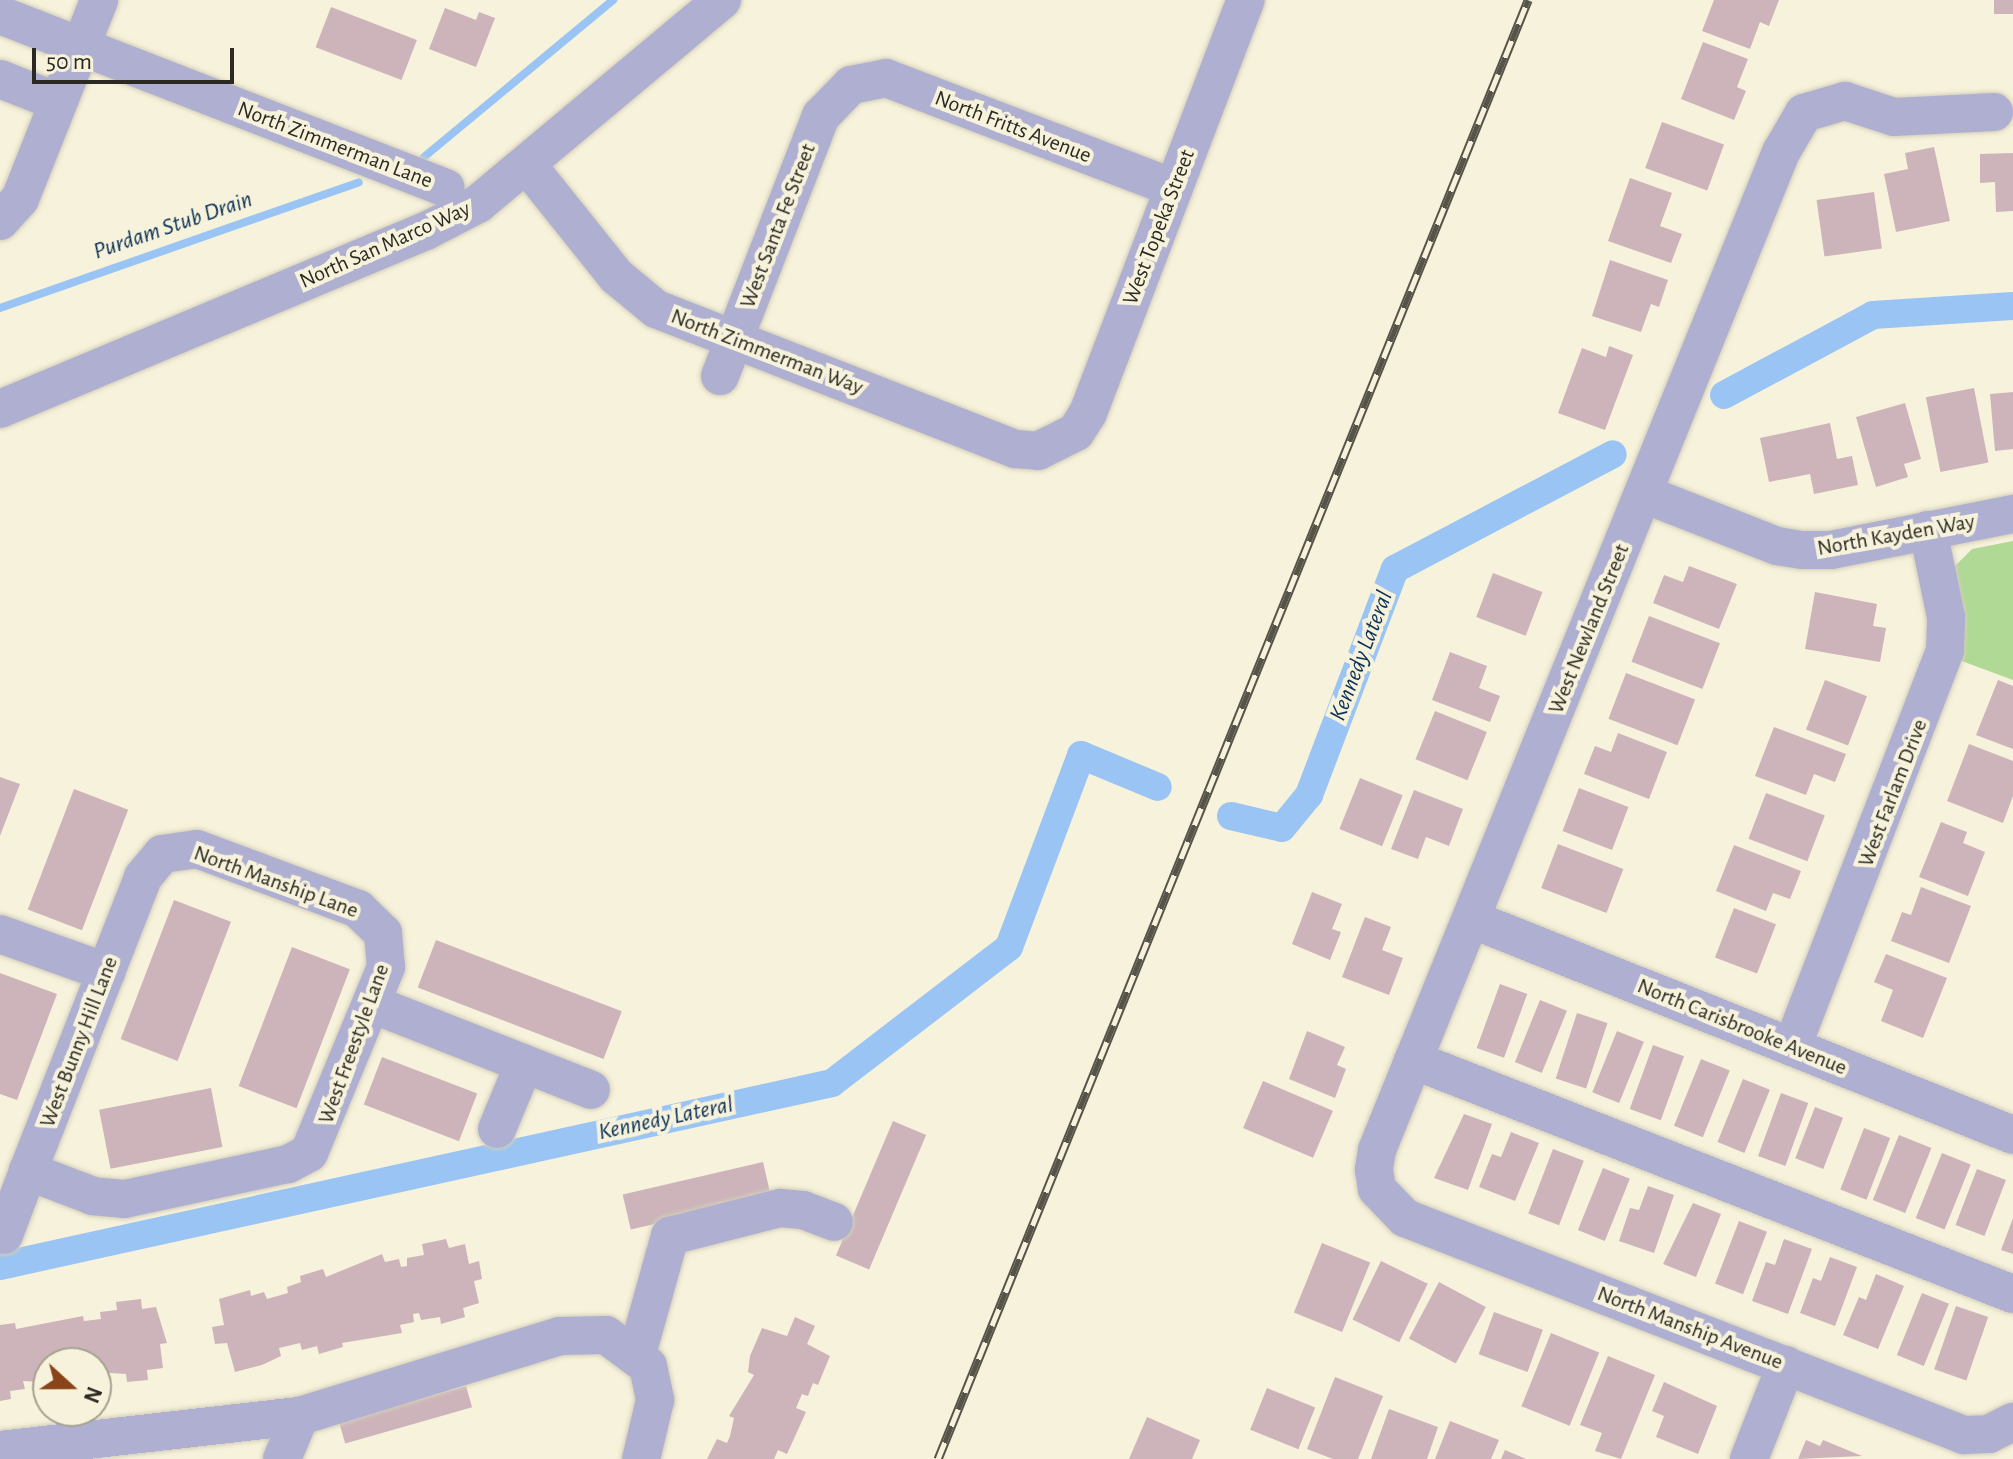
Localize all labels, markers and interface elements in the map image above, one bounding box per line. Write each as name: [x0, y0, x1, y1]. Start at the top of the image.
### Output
scale bar: [36, 32, 238, 82]
text: 50 m: [46, 50, 92, 74]
street label: North Fritts Avenue: [931, 85, 1095, 169]
street label: North Zimmerman Lane: [234, 96, 436, 194]
street label: West Santa Fe Street: [735, 140, 821, 312]
street label: West Topeka Street: [1117, 146, 1201, 308]
water label: Purdam Stub Drain: [90, 185, 256, 267]
street label: North San Marco Way: [296, 196, 474, 294]
street label: North Zimmerman Way: [667, 303, 867, 401]
street label: North Kayden Way: [1815, 508, 1977, 562]
street label: West Newland Street: [1543, 540, 1635, 718]
water label: Kennedy Lateral: [1324, 587, 1400, 725]
street label: West Farlam Drive: [1853, 715, 1933, 871]
street label: North Manship Lane: [190, 840, 362, 924]
street label: West Bunny Hill Lane: [34, 953, 124, 1131]
street label: West Freestyle Lane: [313, 961, 395, 1127]
street label: North Carisbrooke Avenue: [1633, 973, 1851, 1081]
water label: Kennedy Lateral: [596, 1091, 736, 1147]
street label: North Manship Avenue: [1593, 1280, 1787, 1376]
north arrow: [32, 1347, 112, 1427]
text: N: [80, 1384, 106, 1406]

